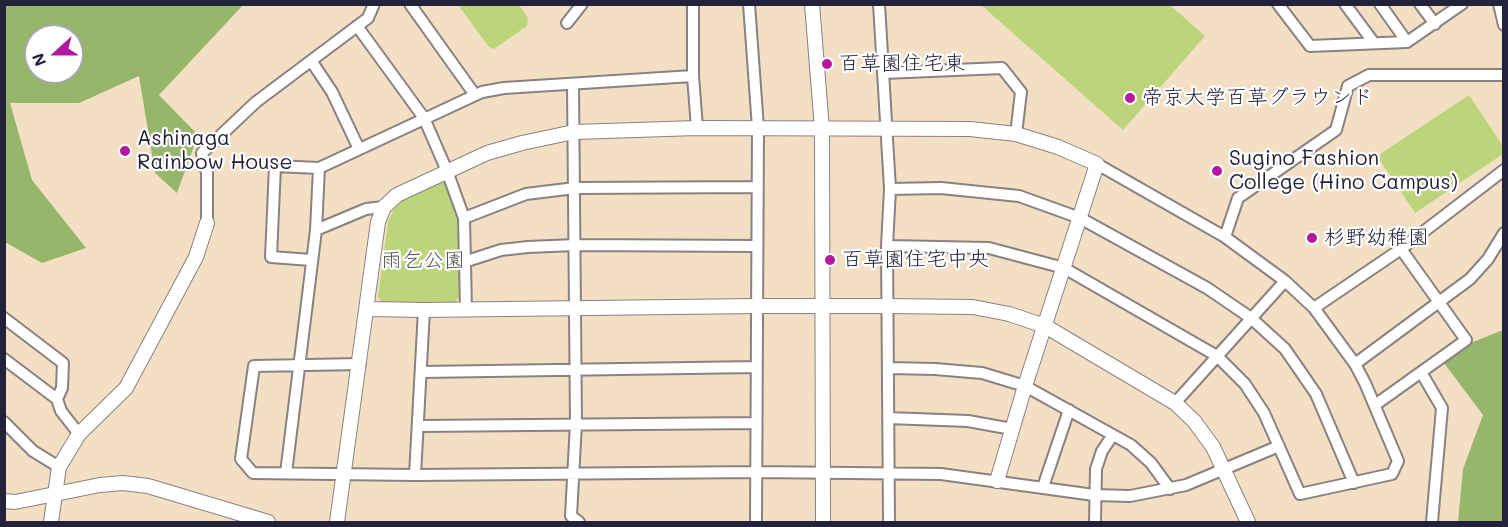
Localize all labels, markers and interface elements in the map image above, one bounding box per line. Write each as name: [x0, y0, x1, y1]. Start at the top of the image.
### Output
north arrow: [24, 24, 84, 84]
text: N: [27, 50, 51, 69]
place label: 百草園住宅東: [839, 51, 965, 77]
marker: 百草園住宅東: [820, 57, 834, 71]
place label: 帝京大学百草グラウンド: [1142, 85, 1373, 111]
marker: 帝京大学百草グラウンド: [1123, 91, 1137, 105]
place label: Ashinaga Rainbow House: [137, 126, 293, 176]
marker: Ashinaga Rainbow House: [118, 144, 132, 158]
place label: Sugino Fashion College (Hino Campus): [1229, 146, 1458, 196]
marker: Sugino Fashion College (Hino Campus): [1210, 164, 1224, 178]
place label: 杉野幼稚園: [1324, 225, 1429, 251]
marker: 杉野幼稚園: [1305, 231, 1319, 245]
place label: 百草園住宅中央: [842, 247, 989, 273]
park label: 雨乞公園: [381, 248, 465, 274]
marker: 百草園住宅中央: [823, 253, 837, 267]

